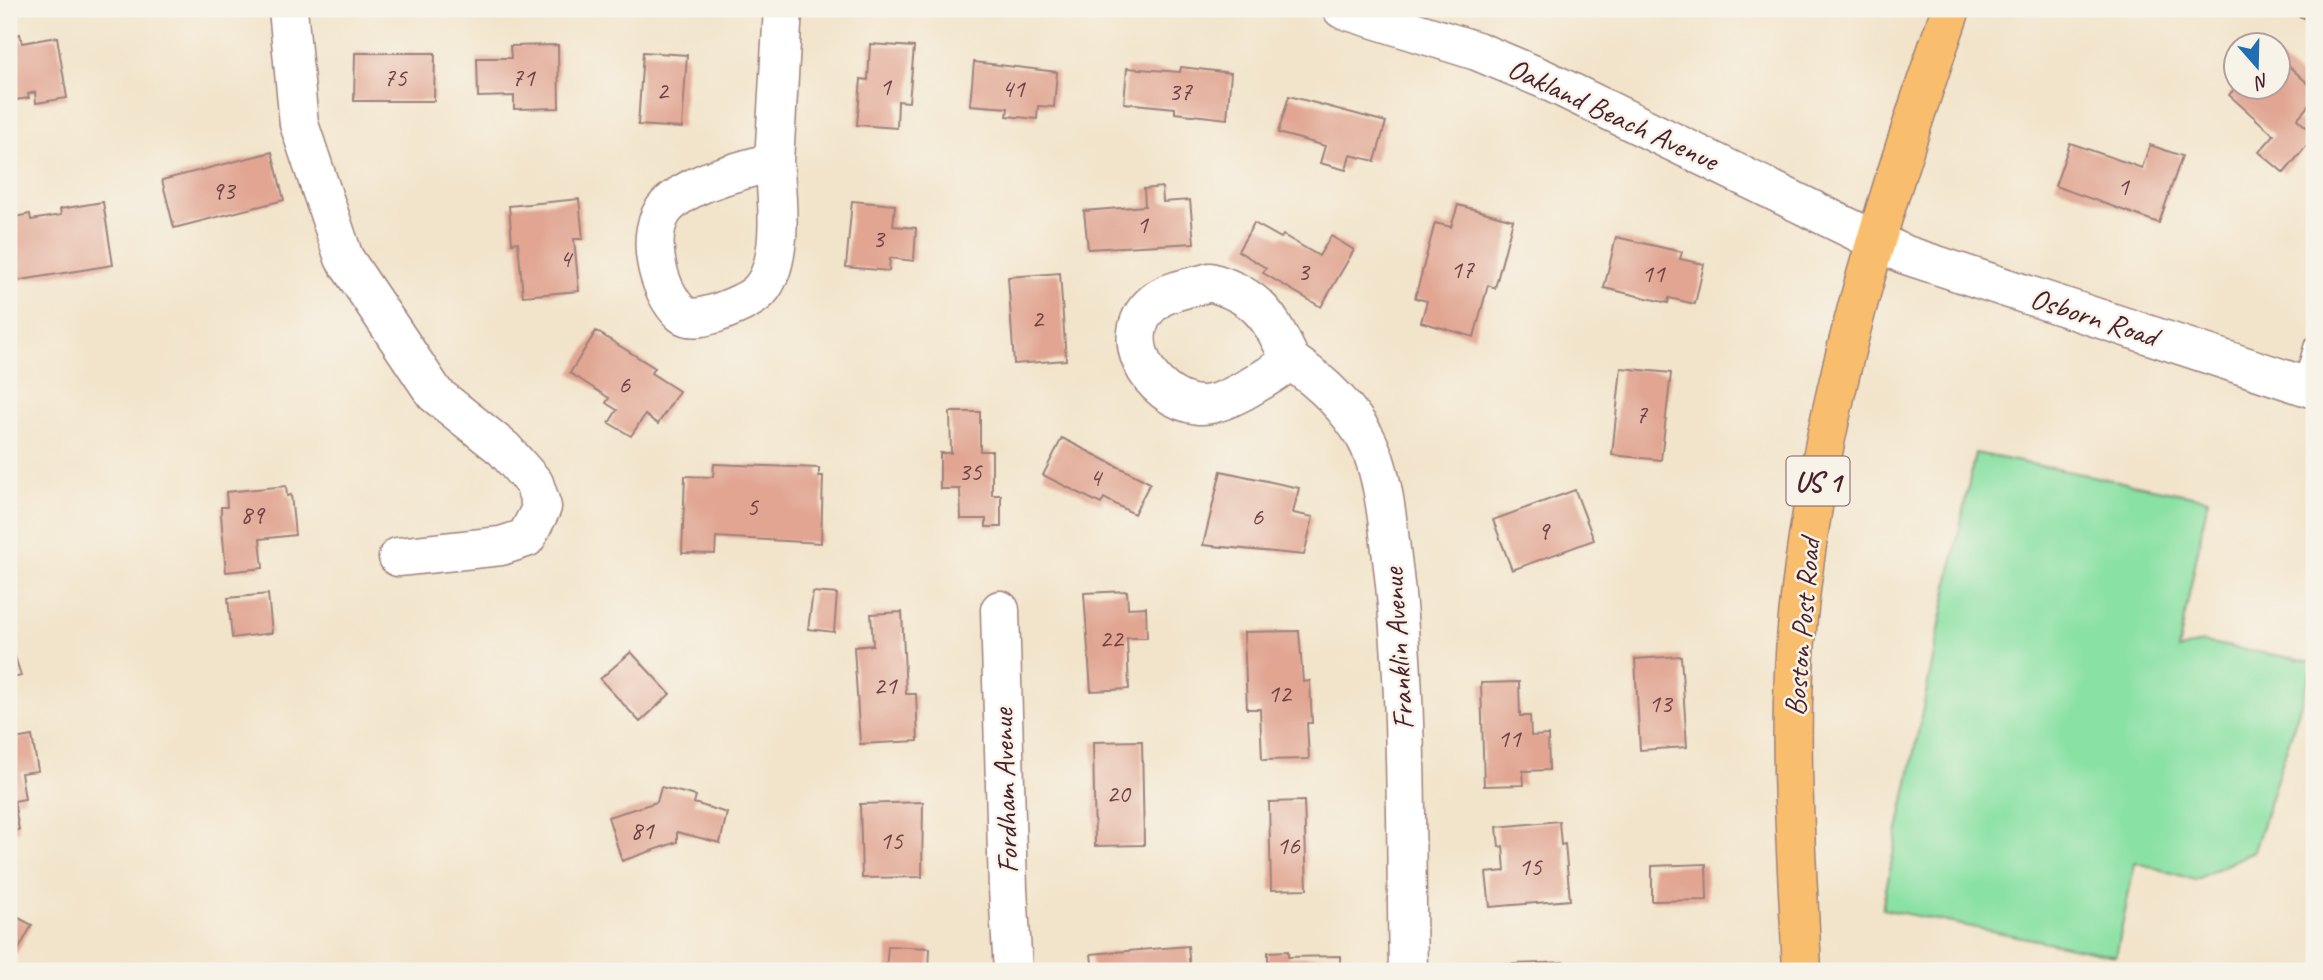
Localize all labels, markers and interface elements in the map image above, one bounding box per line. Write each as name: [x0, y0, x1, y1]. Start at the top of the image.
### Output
north arrow: [2222, 32, 2292, 102]
street label: Oakland Beach Avenue: [1502, 49, 1726, 180]
house number: 75: [383, 61, 408, 94]
house number: 71: [511, 61, 536, 94]
text: N: [2250, 68, 2272, 95]
house number: 1: [879, 70, 892, 103]
house number: 41: [1001, 72, 1026, 105]
house number: 2: [656, 74, 670, 107]
house number: 37: [1168, 75, 1193, 108]
house number: 1: [2117, 170, 2130, 203]
house number: 93: [211, 174, 237, 207]
house number: 1: [1136, 208, 1149, 241]
house number: 3: [872, 222, 886, 255]
house number: 4: [559, 242, 573, 275]
house number: 17: [1450, 253, 1475, 286]
house number: 3: [1297, 255, 1311, 288]
house number: 11: [1641, 257, 1666, 290]
street label: Osborn Road: [2026, 279, 2166, 357]
house number: 2: [1031, 302, 1045, 335]
house number: 6: [618, 368, 631, 401]
house number: 7: [1635, 398, 1648, 431]
house number: 35: [958, 455, 983, 488]
road number: US 1: [1786, 456, 1850, 505]
house number: 4: [1089, 461, 1103, 494]
house number: 5: [746, 490, 759, 523]
house number: 89: [240, 498, 266, 531]
house number: 6: [1251, 500, 1264, 533]
house number: 9: [1537, 514, 1551, 547]
street label: Boston Post Road: [1775, 532, 1829, 717]
street label: Franklin Avenue: [1373, 565, 1423, 731]
house number: 22: [1099, 622, 1125, 655]
house number: 21: [873, 669, 898, 702]
house number: 12: [1267, 677, 1293, 710]
house number: 13: [1648, 687, 1674, 720]
street label: Fordham Avenue: [983, 706, 1027, 874]
house number: 11: [1497, 722, 1522, 755]
house number: 20: [1106, 777, 1132, 810]
house number: 81: [630, 814, 655, 847]
house number: 15: [879, 824, 904, 857]
house number: 16: [1276, 829, 1301, 862]
house number: 15: [1518, 850, 1543, 883]

